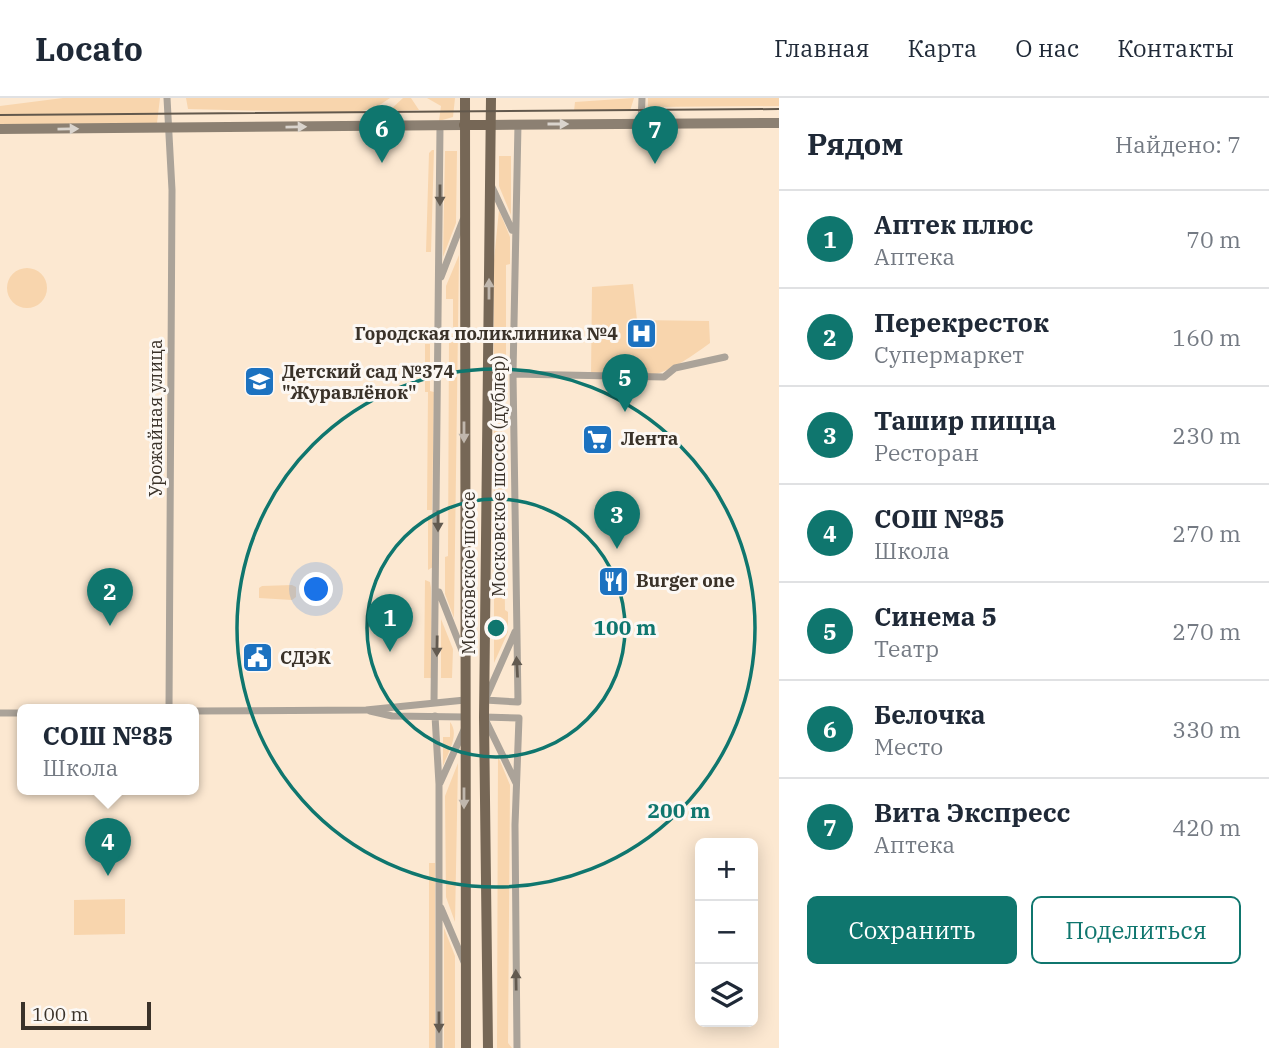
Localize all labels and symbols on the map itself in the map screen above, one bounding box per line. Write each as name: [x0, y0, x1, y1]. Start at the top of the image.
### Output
pin: 6: [359, 105, 405, 163]
pin: 7: [632, 106, 678, 164]
one-way arrow: [547, 118, 569, 130]
one-way arrow: [285, 121, 307, 133]
one-way arrow: [57, 123, 79, 135]
one-way arrow: [434, 184, 446, 206]
one-way arrow: [483, 278, 494, 300]
hospital icon: Городская поликлиника №4: [624, 317, 658, 351]
place label: Городская поликлиника №4: [355, 322, 618, 345]
street label: Урожайная улица: [144, 339, 167, 497]
pin: 5: [602, 354, 648, 412]
street label: Московское шоссе (дублер): [487, 355, 510, 597]
place label: Детский сад №374 "Журавлёнок": [282, 360, 455, 404]
school or university icon: Детский сад №374 "Журавлёнок": [242, 365, 276, 399]
one-way arrow: [458, 421, 470, 443]
supermarket icon: Лента: [581, 422, 615, 456]
place label: Лента: [621, 427, 678, 450]
street label: Московское шоссе: [457, 491, 480, 655]
pin: 3: [594, 491, 640, 549]
one-way arrow: [432, 510, 444, 532]
restaurant icon: Burger one: [596, 564, 630, 598]
pin: 2: [87, 568, 133, 626]
place label: Burger one: [636, 569, 735, 592]
your location: [299, 572, 333, 606]
pin: 1: [367, 594, 413, 652]
text: 100 m: [593, 613, 657, 641]
centre of rings: [484, 616, 508, 640]
one-way arrow: [431, 635, 443, 657]
public building icon: СДЭК: [240, 641, 274, 675]
place label: СДЭК: [280, 646, 332, 669]
one-way arrow: [512, 656, 523, 678]
one-way arrow: [458, 788, 470, 810]
text: 200 m: [647, 796, 711, 824]
pin: 4: [85, 818, 131, 876]
one-way arrow: [510, 969, 521, 991]
scale bar: [21, 999, 150, 1031]
one-way arrow: [433, 1011, 445, 1033]

